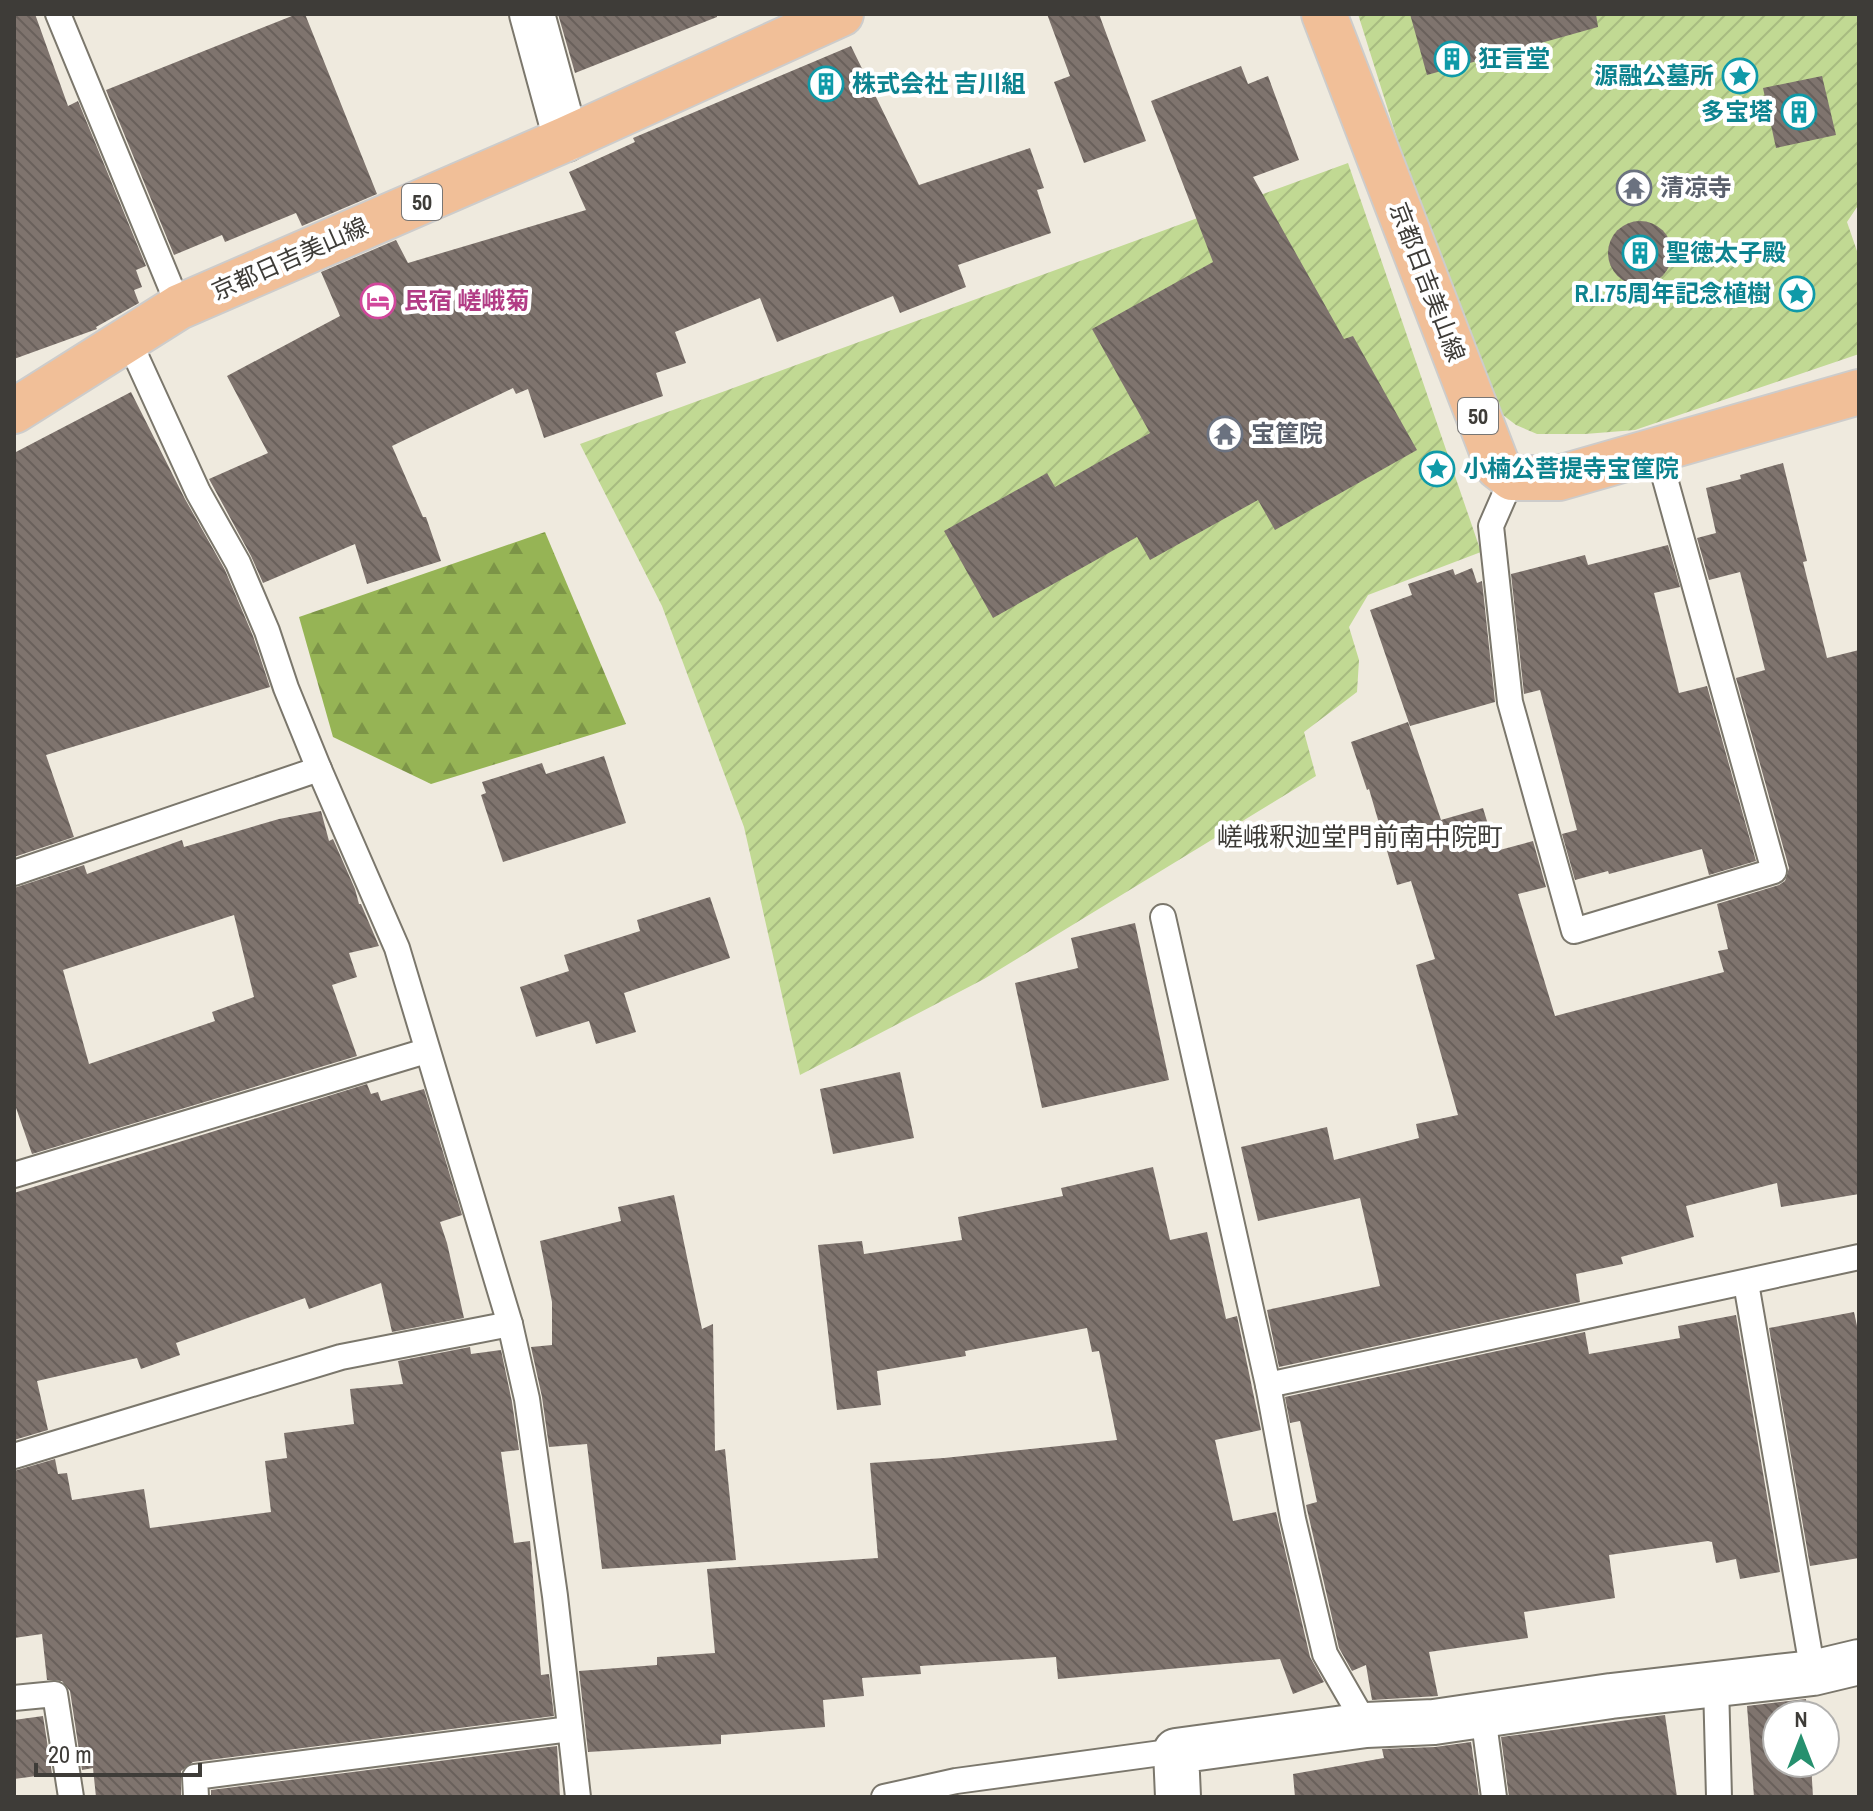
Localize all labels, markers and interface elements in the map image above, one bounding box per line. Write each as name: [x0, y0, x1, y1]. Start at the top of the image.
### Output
building icon: 狂言堂: [1433, 40, 1471, 78]
place label: 狂言堂: [1478, 42, 1550, 74]
place icon: 源融公墓所: [1721, 57, 1759, 95]
place label: 源融公墓所: [1594, 59, 1714, 91]
building icon: 株式会社 吉川組: [807, 65, 845, 103]
place label: 株式会社 吉川組: [852, 67, 1025, 99]
building icon: 多宝塔: [1780, 93, 1818, 131]
place label: 多宝塔: [1701, 95, 1773, 127]
temple icon: 清凉寺: [1615, 169, 1653, 207]
place label: 清凉寺: [1660, 171, 1732, 203]
road number: 50: [402, 184, 442, 220]
street label: 京都日吉美山線: [1383, 197, 1473, 366]
street label: 京都日吉美山線: [206, 209, 373, 307]
building icon: 聖徳太子殿: [1621, 234, 1659, 272]
place label: 聖徳太子殿: [1666, 236, 1786, 268]
place icon: R.I.75周年記念植樹: [1778, 275, 1816, 313]
place label: R.I.75周年記念植樹: [1574, 277, 1771, 309]
hotel icon: 民宿 嵯峨菊: [359, 282, 397, 320]
place label: 民宿 嵯峨菊: [404, 284, 529, 316]
road number: 50: [1458, 398, 1498, 434]
temple icon: 宝筐院: [1206, 415, 1244, 453]
place label: 宝筐院: [1251, 417, 1323, 449]
place icon: 小楠公菩提寺宝筐院: [1418, 450, 1456, 488]
place label: 小楠公菩提寺宝筐院: [1463, 452, 1679, 484]
district label: 嵯峨釈迦堂門前南中院町: [1217, 819, 1503, 854]
north arrow: [1761, 1699, 1841, 1779]
text: N: [1794, 1704, 1808, 1734]
scale bar: [36, 1727, 200, 1777]
text: 20 m: [48, 1738, 92, 1770]

